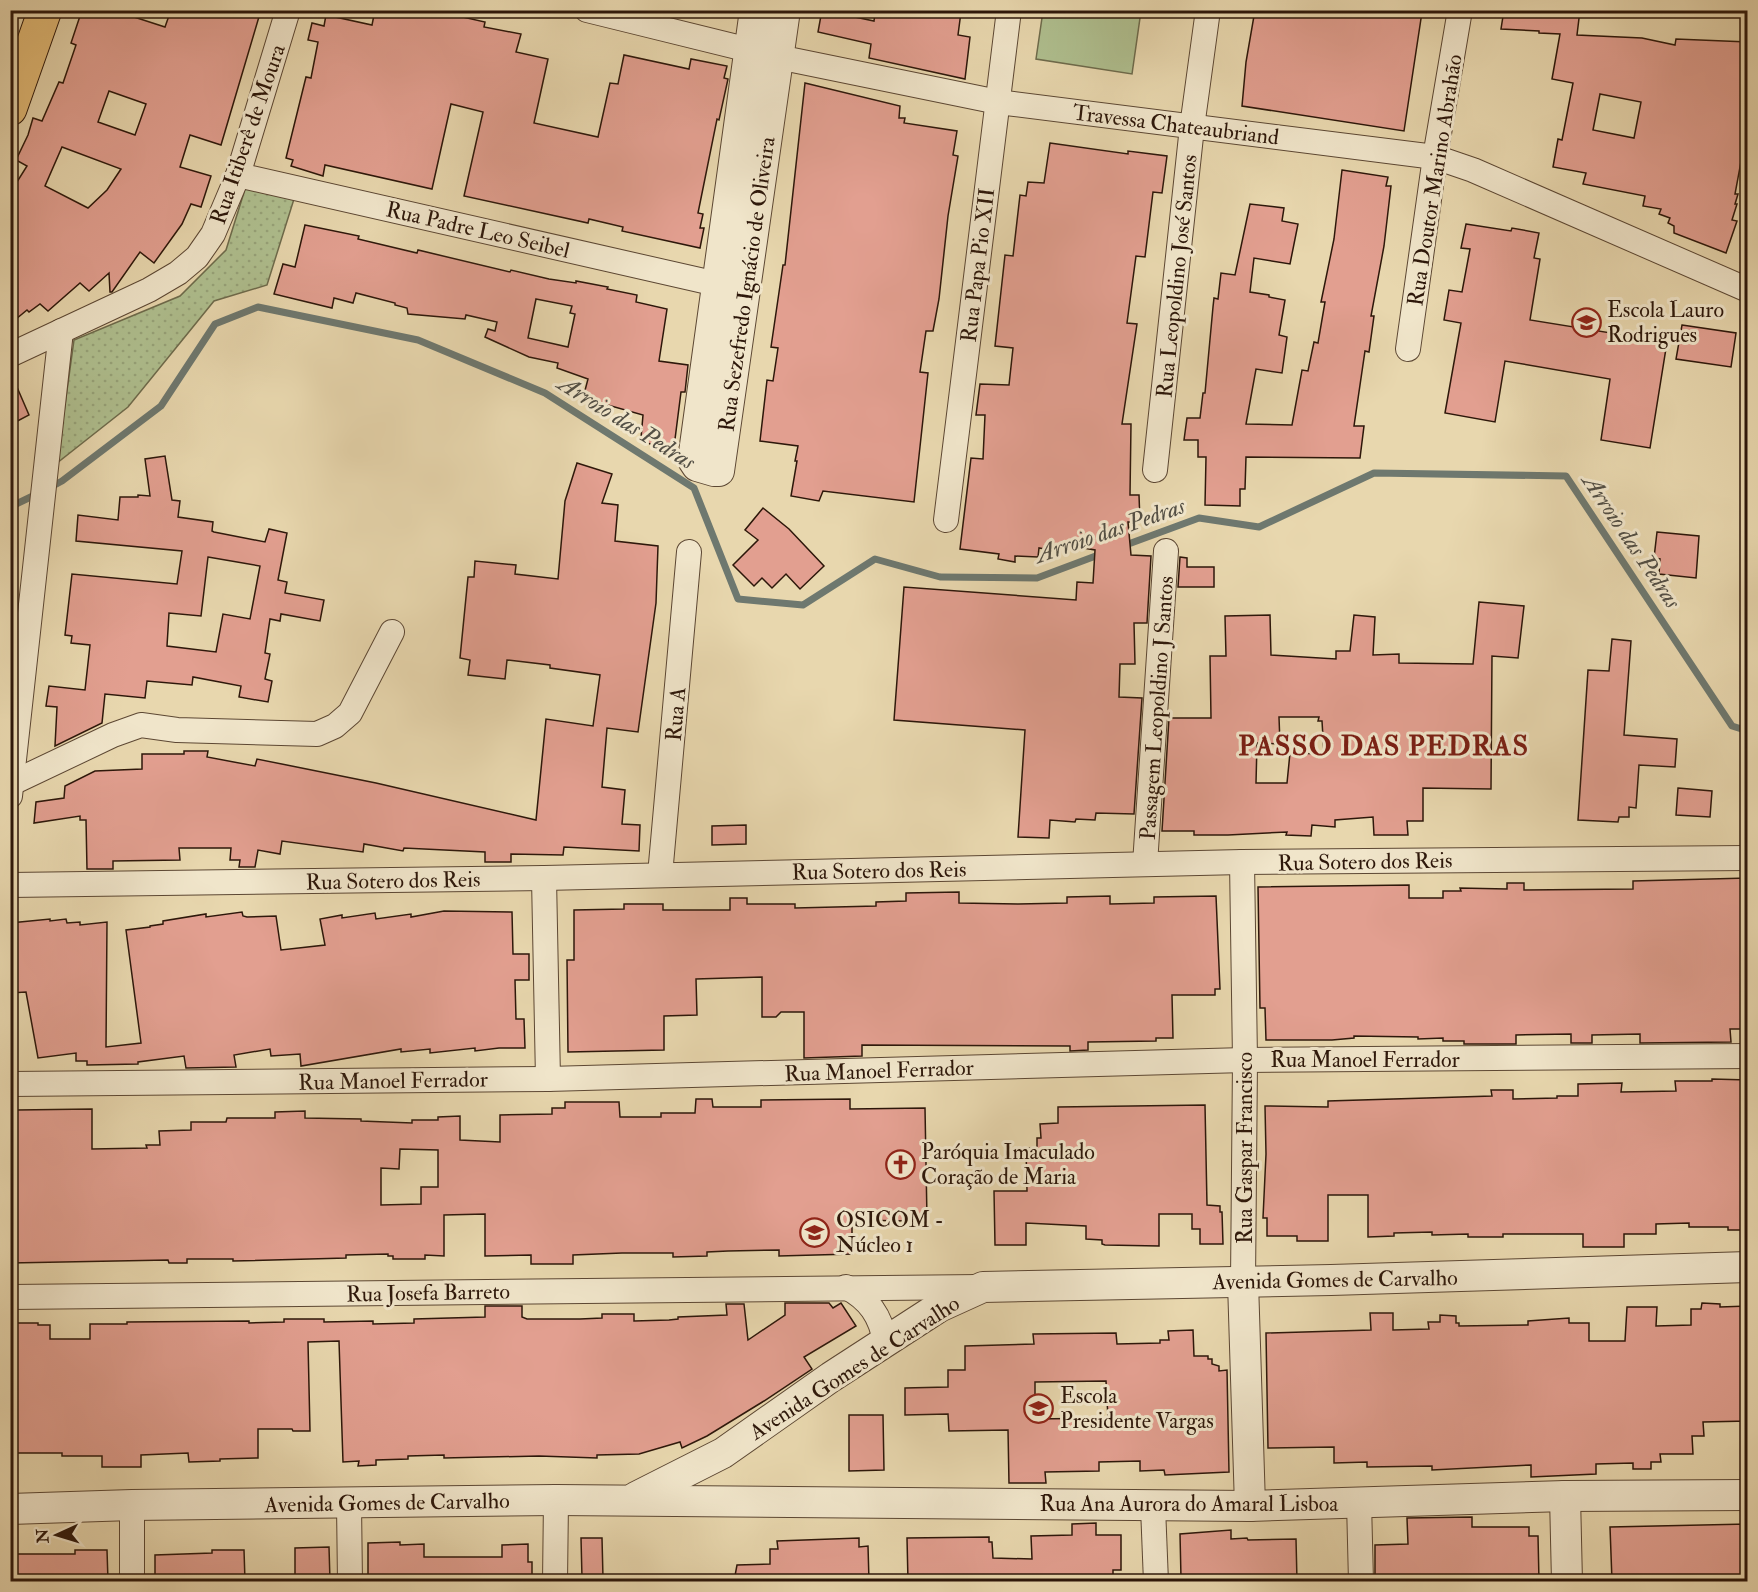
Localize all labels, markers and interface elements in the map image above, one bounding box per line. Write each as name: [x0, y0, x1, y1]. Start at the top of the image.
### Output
street label: Rua Itiberê de Moura: [204, 40, 292, 228]
street label: Rua Doutor Marino Abrahão: [1401, 52, 1469, 308]
street label: Travessa Chateaubriand: [1071, 98, 1281, 152]
street label: Rua Sezefredo Ignácio de Oliveira: [712, 134, 782, 434]
street label: Rua Leopoldino José Santos: [1150, 153, 1205, 399]
street label: Rua Papa Pio XII: [955, 186, 1002, 344]
street label: Rua Padre Leo Seibel: [383, 195, 573, 265]
place label: Escola Lauro Rodrigues: [1607, 296, 1724, 349]
school or university icon: Escola Lauro Rodrigues: [1570, 306, 1602, 338]
water label: Arroio das Pedras: [550, 366, 702, 477]
water label: Arroio das Pedras: [1573, 465, 1688, 615]
water label: Arroio das Pedras: [1028, 490, 1189, 572]
street label: Passagem Leopoldino J Santos: [1134, 575, 1181, 841]
street label: Rua A: [660, 686, 692, 742]
district label: PASSO DAS PEDRAS: [1238, 729, 1530, 764]
street label: Rua Sotero dos Reis: [1277, 846, 1453, 878]
street label: Rua Sotero dos Reis: [791, 855, 967, 887]
street label: Rua Sotero dos Reis: [305, 865, 481, 897]
street label: Rua Manoel Ferrador: [1270, 1046, 1461, 1074]
street label: Rua Gaspar Francisco: [1231, 1052, 1260, 1244]
street label: Rua Manoel Ferrador: [784, 1054, 975, 1088]
street label: Rua Manoel Ferrador: [298, 1065, 489, 1097]
place label: Paróquia Imaculado Coração de Maria: [921, 1138, 1095, 1191]
church icon: Paróquia Imaculado Coração de Maria: [884, 1148, 916, 1180]
place label: OSICOM - Núcleo 1: [836, 1206, 944, 1259]
school or university icon: OSICOM - Núcleo 1: [799, 1216, 831, 1248]
street label: Avenida Gomes de Carvalho: [1211, 1264, 1458, 1296]
street label: Rua Josefa Barreto: [346, 1278, 510, 1308]
street label: Avenida Gomes de Carvalho: [743, 1289, 965, 1447]
place label: Escola Presidente Vargas: [1060, 1382, 1214, 1435]
school or university icon: Escola Presidente Vargas: [1023, 1392, 1055, 1424]
street label: Avenida Gomes de Carvalho: [263, 1487, 510, 1519]
street label: Rua Ana Aurora do Amaral Lisboa: [1040, 1490, 1339, 1518]
north arrow: [27, 1505, 87, 1565]
text: N: [33, 1527, 54, 1545]

